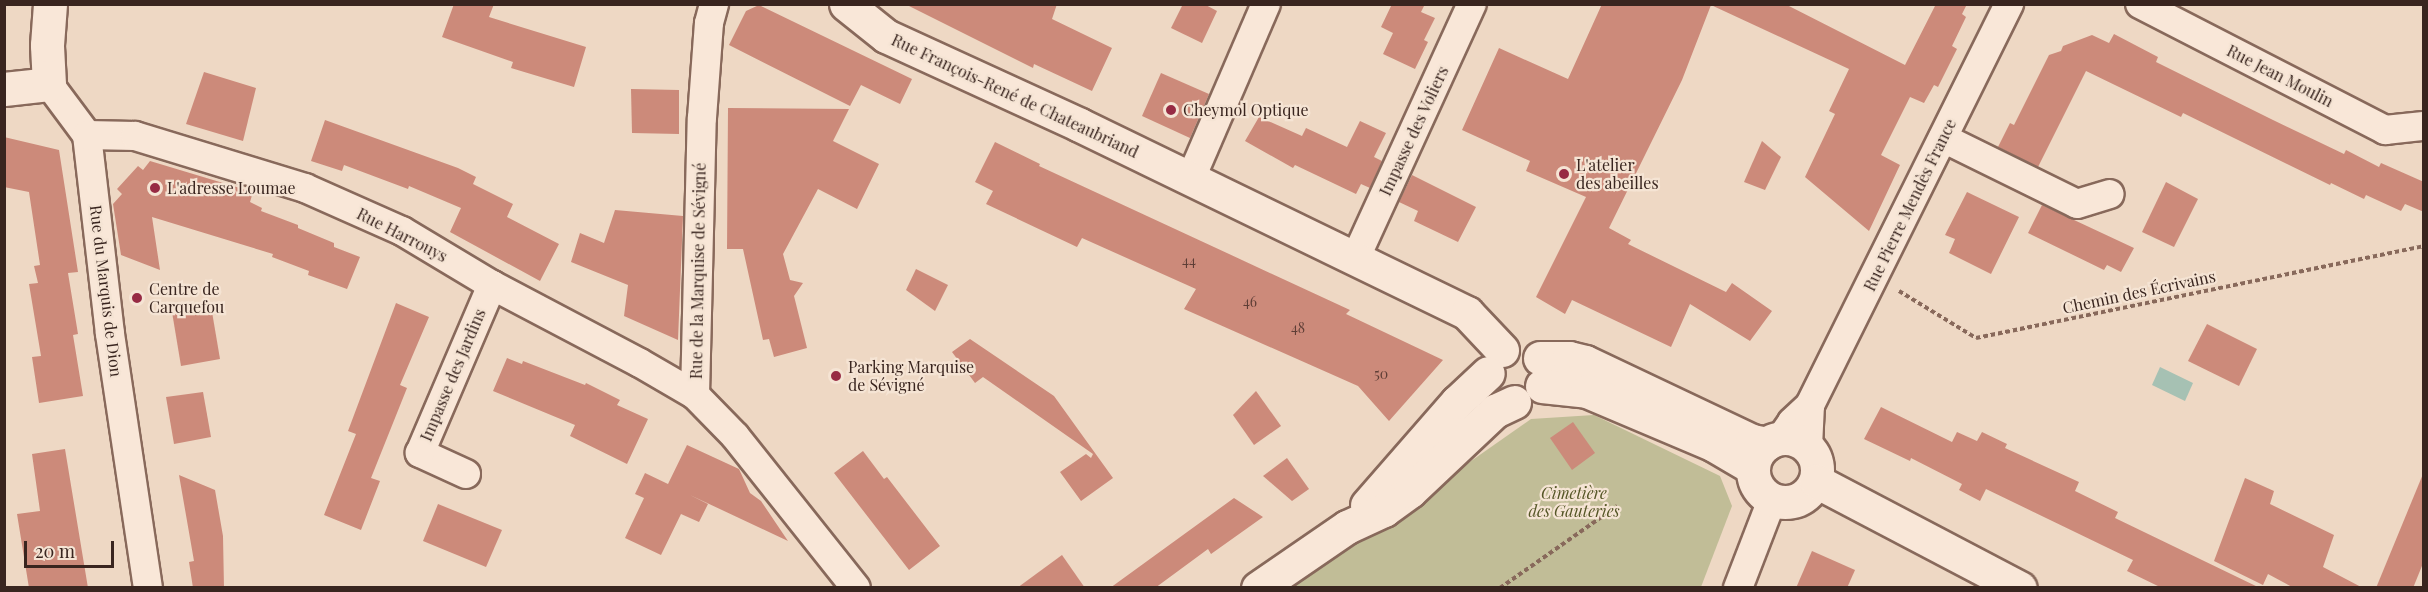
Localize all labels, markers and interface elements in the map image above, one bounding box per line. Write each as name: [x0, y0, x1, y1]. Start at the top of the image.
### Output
street label: Rue François-René de Chateaubriand: [888, 30, 1142, 162]
street label: Rue Jean Moulin: [2224, 41, 2336, 111]
street label: Impasse des Voliers: [1375, 63, 1453, 199]
place label: Cheymol Optique: [1183, 100, 1309, 120]
marker: Cheymol Optique: [1164, 103, 1178, 117]
street label: Rue Pierre Mendès France: [1860, 116, 1960, 294]
place label: L'atelier des abeilles: [1576, 155, 1659, 193]
street label: Rue de la Marquise de Sévigné: [687, 162, 709, 380]
marker: L'atelier des abeilles: [1557, 167, 1571, 181]
place label: L'adresse Loumae: [167, 178, 296, 198]
marker: L'adresse Loumae: [148, 181, 162, 195]
street label: Rue du Marquis de Dion: [86, 204, 126, 378]
street label: Rue Harrouys: [354, 204, 450, 266]
house number: 44: [1182, 253, 1196, 269]
street label: Chemin des Écrivains: [2061, 266, 2217, 318]
place label: Centre de Carquefou: [149, 279, 224, 317]
marker: Centre de Carquefou: [130, 291, 144, 305]
house number: 46: [1243, 294, 1257, 310]
street label: Impasse des Jardins: [416, 306, 490, 444]
house number: 48: [1291, 320, 1305, 336]
place label: Parking Marquise de Sévigné: [848, 357, 974, 395]
house number: 50: [1374, 366, 1388, 382]
marker: Parking Marquise de Sévigné: [829, 369, 843, 383]
park label: Cimetière des Gauteries: [1528, 483, 1620, 521]
scale bar: [27, 529, 117, 567]
text: 20 m: [35, 539, 75, 563]

